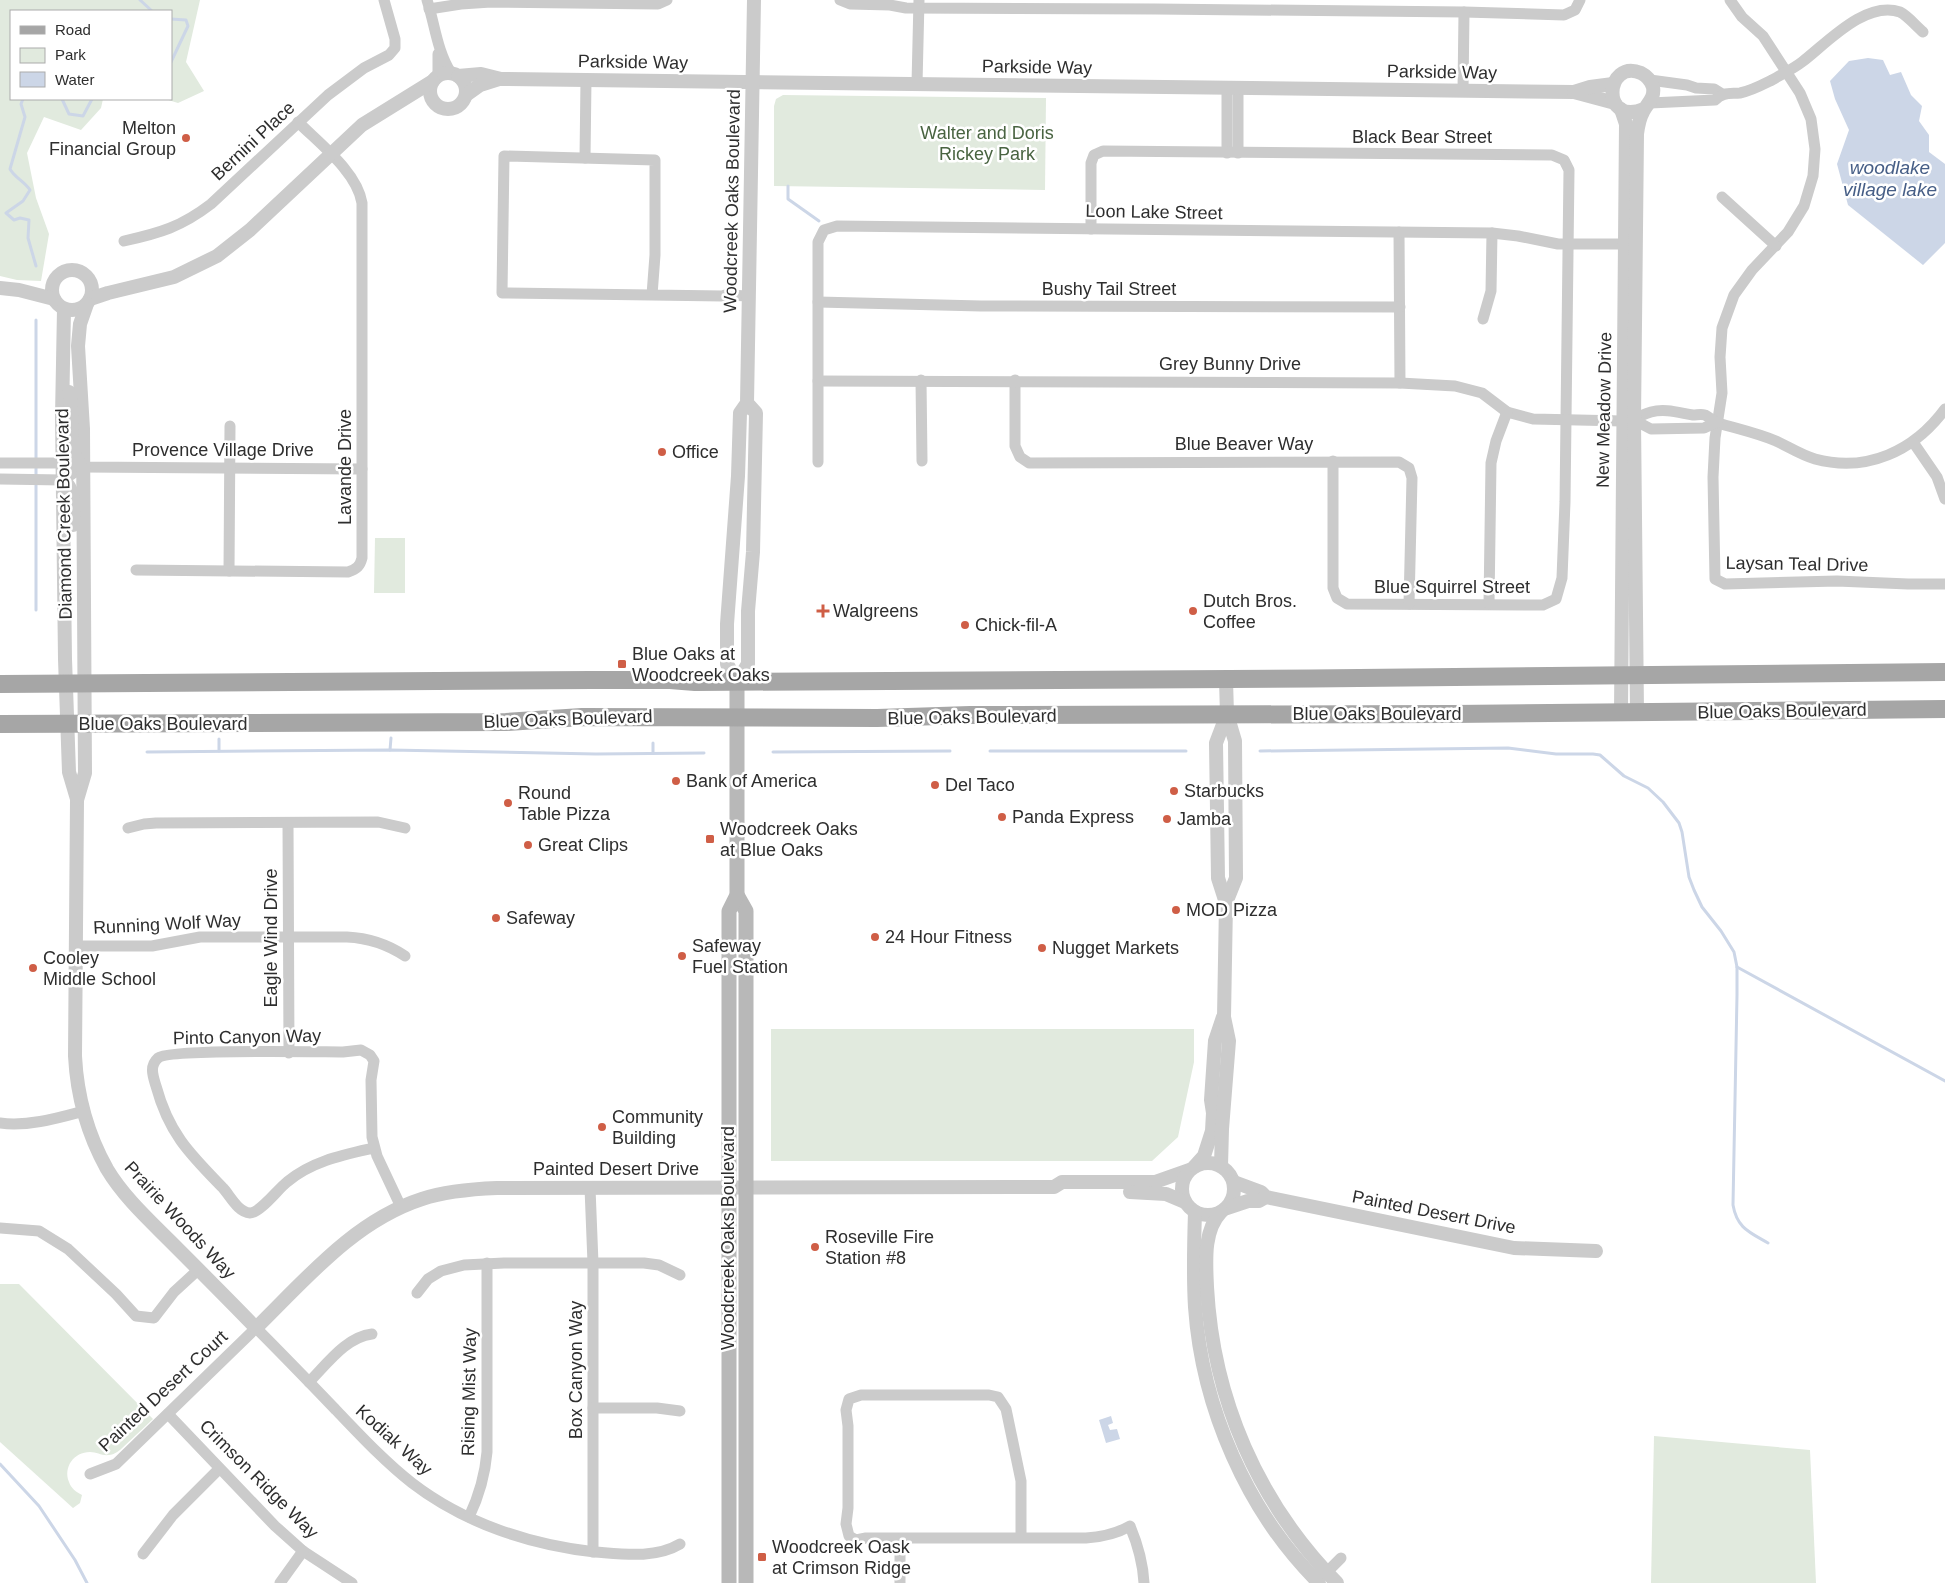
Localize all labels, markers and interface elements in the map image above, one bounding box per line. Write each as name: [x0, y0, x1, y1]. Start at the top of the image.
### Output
legend: [10, 10, 172, 100]
text: Road: [55, 21, 91, 38]
text: Park: [55, 46, 86, 63]
street label: Parkside Way: [578, 51, 688, 73]
street label: Parkside Way: [982, 56, 1092, 78]
street label: Parkside Way: [1387, 61, 1497, 83]
text: Water: [55, 71, 94, 88]
street label: Woodcreek Oaks Boulevard: [720, 89, 744, 313]
street label: Bernini Place: [207, 98, 299, 184]
place label: Melton Financial Group: [49, 118, 176, 159]
park label: Walter and Doris Rickey Park: [920, 123, 1054, 164]
street label: Black Bear Street: [1352, 127, 1492, 147]
marker: Melton Financial Group: [180, 132, 192, 144]
water label: woodlake village lake: [1843, 157, 1937, 200]
street label: Loon Lake Street: [1085, 201, 1223, 223]
street label: Bushy Tail Street: [1042, 279, 1176, 299]
street label: New Meadow Drive: [1593, 332, 1615, 488]
street label: Grey Bunny Drive: [1159, 354, 1301, 374]
street label: Diamond Creek Boulevard: [52, 408, 76, 620]
street label: Lavande Drive: [335, 409, 355, 525]
street label: Blue Beaver Way: [1175, 434, 1313, 454]
street label: Provence Village Drive: [132, 440, 314, 460]
place label: Office: [672, 442, 719, 462]
marker: Office: [656, 446, 668, 458]
street label: Laysan Teal Drive: [1725, 553, 1869, 575]
street label: Blue Squirrel Street: [1374, 577, 1530, 597]
place label: Dutch Bros. Coffee: [1203, 591, 1297, 632]
place label: Walgreens: [833, 601, 918, 621]
marker: Walgreens: [817, 605, 829, 617]
marker: Dutch Bros. Coffee: [1187, 605, 1199, 617]
place label: Chick-fil-A: [975, 615, 1057, 635]
marker: Chick-fil-A: [959, 619, 971, 631]
place label: Blue Oaks at Woodcreek Oaks: [632, 644, 770, 685]
marker: Blue Oaks at Woodcreek Oaks: [616, 658, 628, 670]
street label: Blue Oaks Boulevard: [1697, 700, 1867, 722]
street label: Blue Oaks Boulevard: [1292, 704, 1462, 724]
street label: Blue Oaks Boulevard: [483, 706, 653, 732]
street label: Blue Oaks Boulevard: [887, 706, 1057, 728]
street label: Blue Oaks Boulevard: [78, 714, 248, 734]
place label: Bank of America: [686, 771, 818, 791]
marker: Bank of America: [670, 775, 682, 787]
place label: Del Taco: [945, 775, 1015, 795]
marker: Del Taco: [929, 779, 941, 791]
place label: Starbucks: [1184, 781, 1264, 801]
place label: Round Table Pizza: [518, 783, 611, 824]
marker: Starbucks: [1168, 785, 1180, 797]
marker: Round Table Pizza: [502, 797, 514, 809]
place label: Panda Express: [1012, 807, 1134, 827]
place label: Jamba: [1177, 809, 1232, 829]
marker: Panda Express: [996, 811, 1008, 823]
marker: Jamba: [1161, 813, 1173, 825]
place label: Woodcreek Oaks at Blue Oaks: [720, 819, 858, 860]
marker: Woodcreek Oaks at Blue Oaks: [704, 833, 716, 845]
place label: Great Clips: [538, 835, 628, 855]
marker: Great Clips: [522, 839, 534, 851]
street label: Eagle Wind Drive: [261, 868, 281, 1008]
place label: MOD Pizza: [1186, 900, 1278, 920]
marker: MOD Pizza: [1170, 904, 1182, 916]
place label: Safeway: [506, 908, 575, 928]
street label: Running Wolf Way: [93, 910, 241, 938]
marker: Safeway: [490, 912, 502, 924]
place label: 24 Hour Fitness: [885, 927, 1012, 947]
marker: 24 Hour Fitness: [869, 931, 881, 943]
place label: Safeway Fuel Station: [692, 936, 788, 977]
place label: Nugget Markets: [1052, 938, 1179, 958]
marker: Nugget Markets: [1036, 942, 1048, 954]
place label: Cooley Middle School: [43, 948, 156, 989]
marker: Safeway Fuel Station: [676, 950, 688, 962]
marker: Cooley Middle School: [27, 962, 39, 974]
street label: Pinto Canyon Way: [173, 1026, 321, 1048]
place label: Community Building: [612, 1107, 703, 1148]
marker: Community Building: [596, 1121, 608, 1133]
street label: Woodcreek Oaks Boulevard: [718, 1126, 738, 1350]
street label: Prairie Woods Way: [120, 1157, 240, 1283]
street label: Painted Desert Drive: [533, 1159, 699, 1179]
street label: Painted Desert Drive: [1351, 1186, 1517, 1238]
place label: Roseville Fire Station #8: [825, 1227, 934, 1268]
marker: Roseville Fire Station #8: [809, 1241, 821, 1253]
street label: Box Canyon Way: [566, 1301, 586, 1439]
street label: Painted Desert Court: [95, 1326, 231, 1456]
street label: Rising Mist Way: [458, 1328, 480, 1456]
street label: Kodiak Way: [352, 1401, 436, 1479]
street label: Crimson Ridge Way: [196, 1416, 322, 1542]
place label: Woodcreek Oask at Crimson Ridge: [772, 1537, 911, 1578]
marker: Woodcreek Oask at Crimson Ridge: [756, 1551, 768, 1563]

